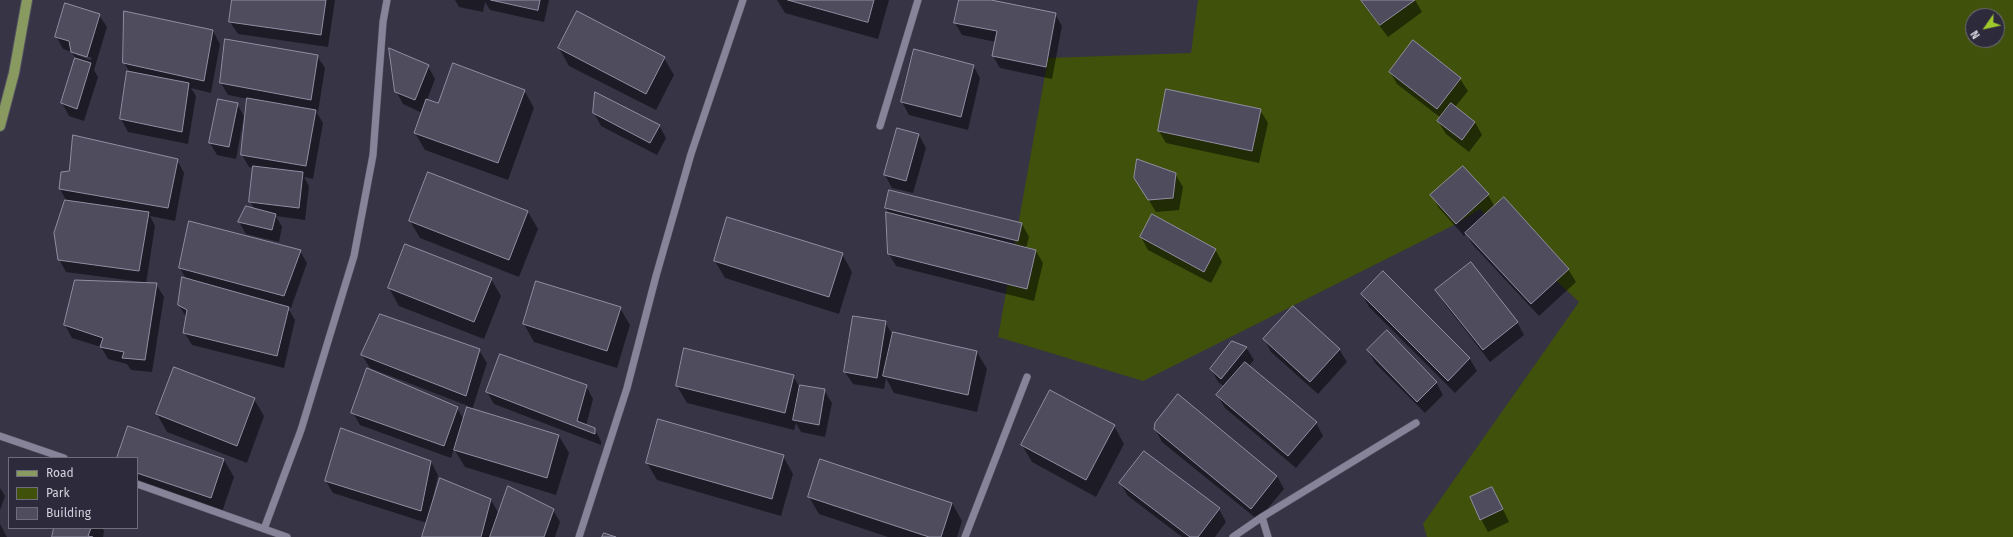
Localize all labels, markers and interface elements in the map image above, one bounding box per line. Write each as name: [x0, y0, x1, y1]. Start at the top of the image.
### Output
north arrow: [1965, 8, 2005, 48]
text: N: [1968, 28, 1983, 41]
legend: [8, 457, 138, 529]
text: Road: [46, 466, 74, 480]
text: Park: [46, 486, 70, 500]
text: Building: [46, 506, 91, 520]

